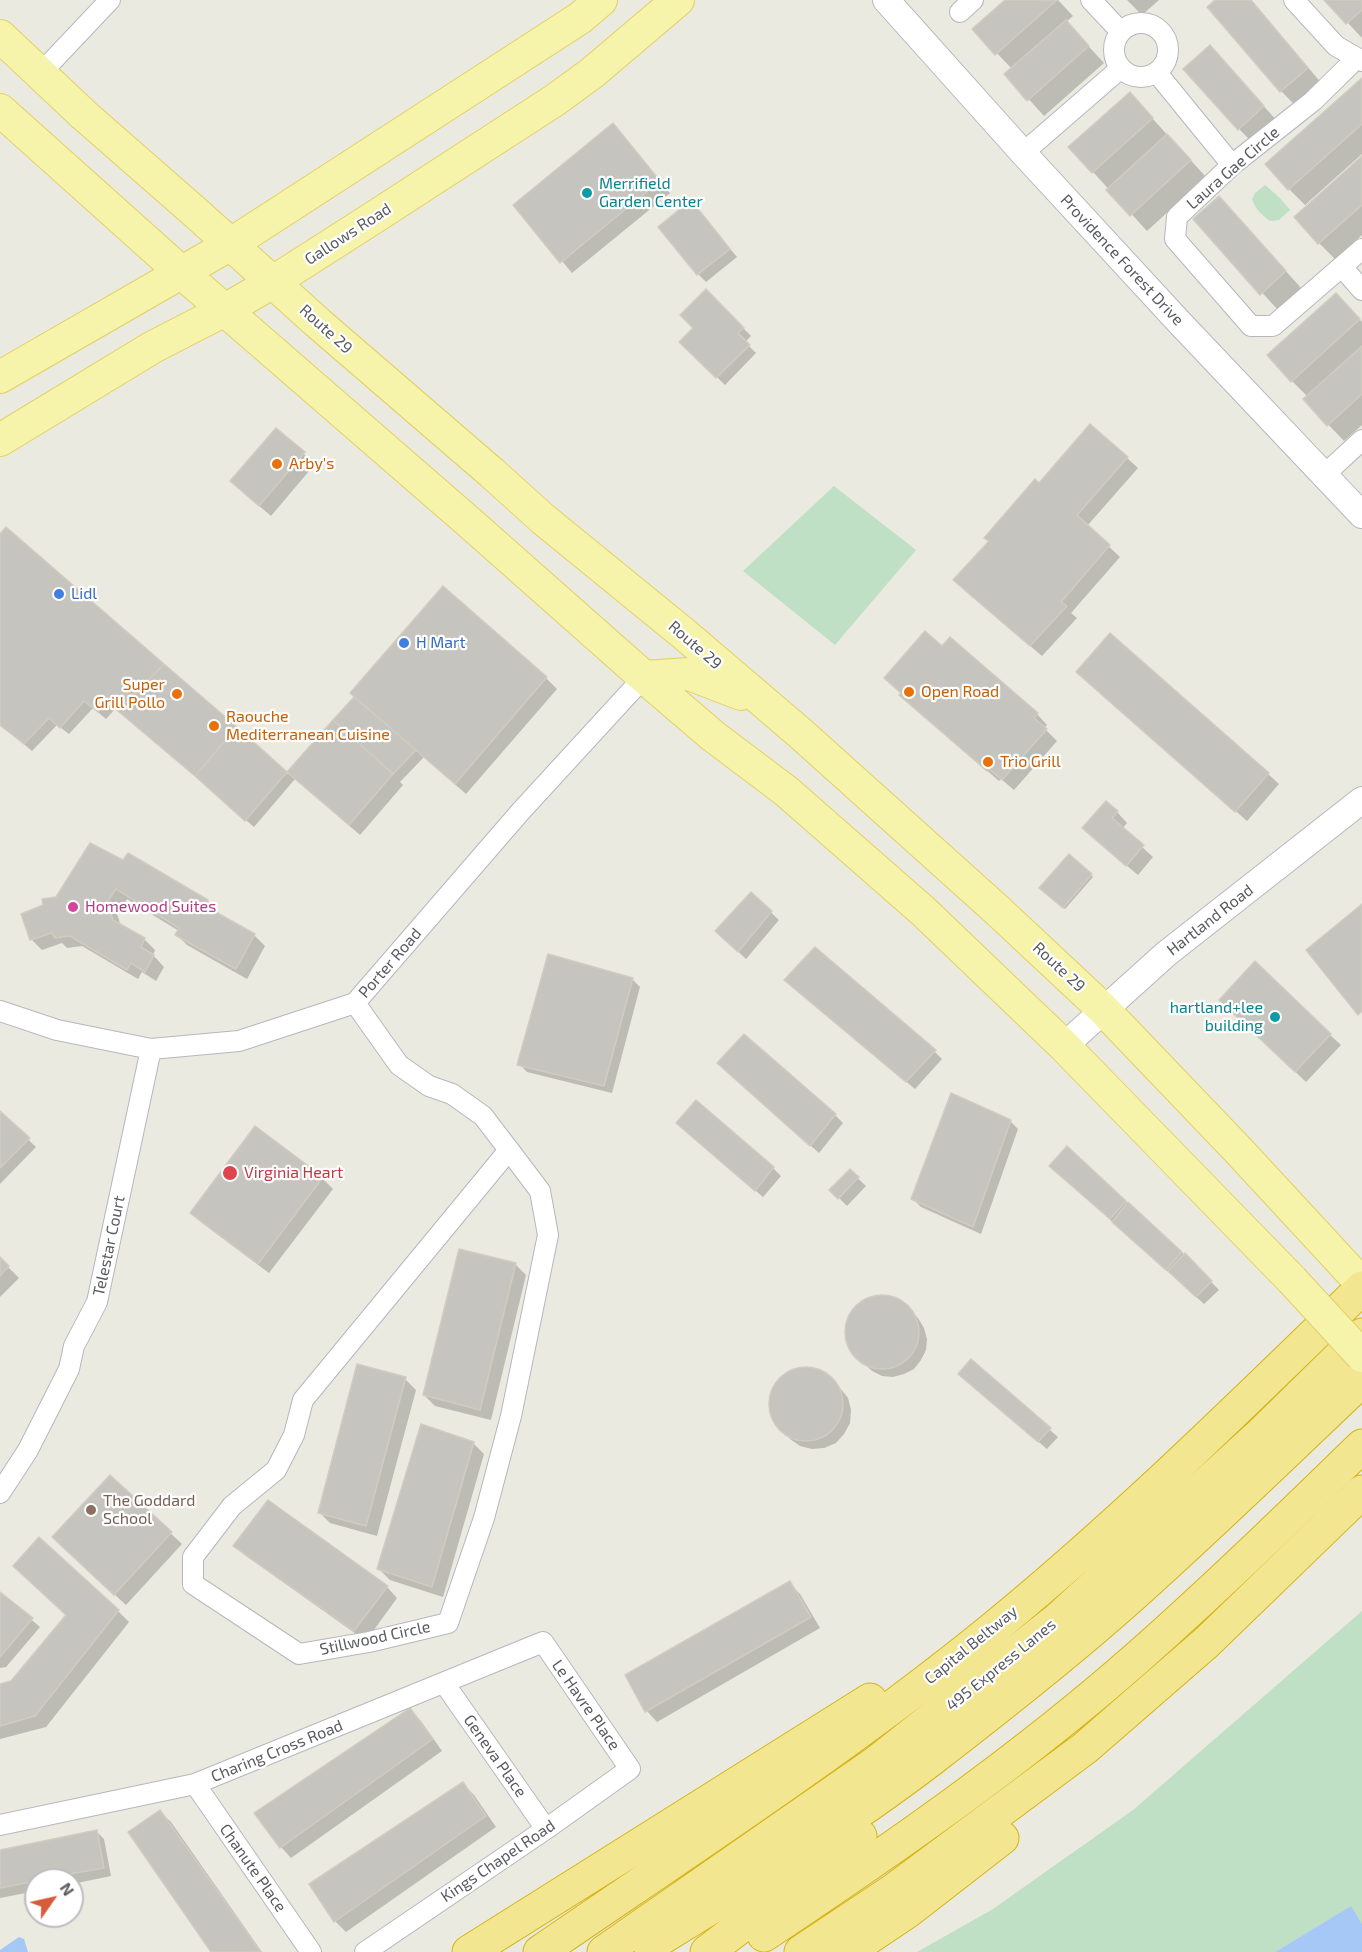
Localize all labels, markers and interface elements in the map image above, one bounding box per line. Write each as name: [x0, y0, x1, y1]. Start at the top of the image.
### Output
street label: Laura Gae Circle: [1183, 123, 1283, 213]
place label: Merrifield Garden Center: [599, 174, 703, 212]
marker: Merrifield Garden Center: [580, 186, 594, 200]
street label: Providence Forest Drive: [1056, 191, 1188, 329]
street label: Gallows Road: [301, 199, 395, 269]
street label: Route 29: [296, 300, 356, 358]
place label: Arby's: [289, 454, 334, 474]
marker: Arby's: [270, 457, 284, 471]
place label: Lidl: [71, 584, 97, 604]
marker: Lidl: [52, 587, 66, 601]
street label: Route 29: [664, 617, 726, 673]
place label: H Mart: [416, 633, 466, 653]
marker: H Mart: [397, 636, 411, 650]
place label: Super Grill Pollo: [94, 675, 165, 713]
place label: Open Road: [921, 682, 999, 702]
marker: Open Road: [902, 685, 916, 699]
marker: Super Grill Pollo: [170, 687, 184, 701]
place label: Raouche Mediterranean Cuisine: [226, 707, 390, 745]
marker: Raouche Mediterranean Cuisine: [207, 719, 221, 733]
place label: Trio Grill: [1000, 752, 1061, 772]
marker: Trio Grill: [981, 755, 995, 769]
street label: Hartland Road: [1163, 880, 1257, 960]
place label: Homewood Suites: [85, 897, 216, 917]
marker: Homewood Suites: [66, 900, 80, 914]
street label: Porter Road: [354, 924, 426, 1002]
street label: Route 29: [1029, 938, 1089, 996]
place label: hartland+lee building: [1170, 998, 1263, 1036]
marker: hartland+lee building: [1268, 1010, 1282, 1024]
place label: Virginia Heart: [244, 1163, 343, 1183]
marker: Virginia Heart: [221, 1164, 239, 1182]
street label: Telestar Court: [89, 1194, 129, 1298]
place label: The Goddard School: [103, 1491, 195, 1529]
marker: The Goddard School: [84, 1503, 98, 1517]
street label: Capital Beltway: [921, 1602, 1021, 1688]
street label: 495 Express Lanes: [942, 1615, 1060, 1715]
street label: Stillwood Circle: [318, 1617, 432, 1659]
street label: Le Havre Place: [548, 1656, 624, 1754]
street label: Geneva Place: [459, 1711, 531, 1801]
street label: Charing Cross Road: [208, 1716, 346, 1786]
street label: Kings Chapel Road: [437, 1816, 559, 1906]
street label: Chanute Place: [216, 1820, 290, 1916]
north arrow: [24, 1868, 84, 1928]
text: N: [57, 1879, 79, 1899]

